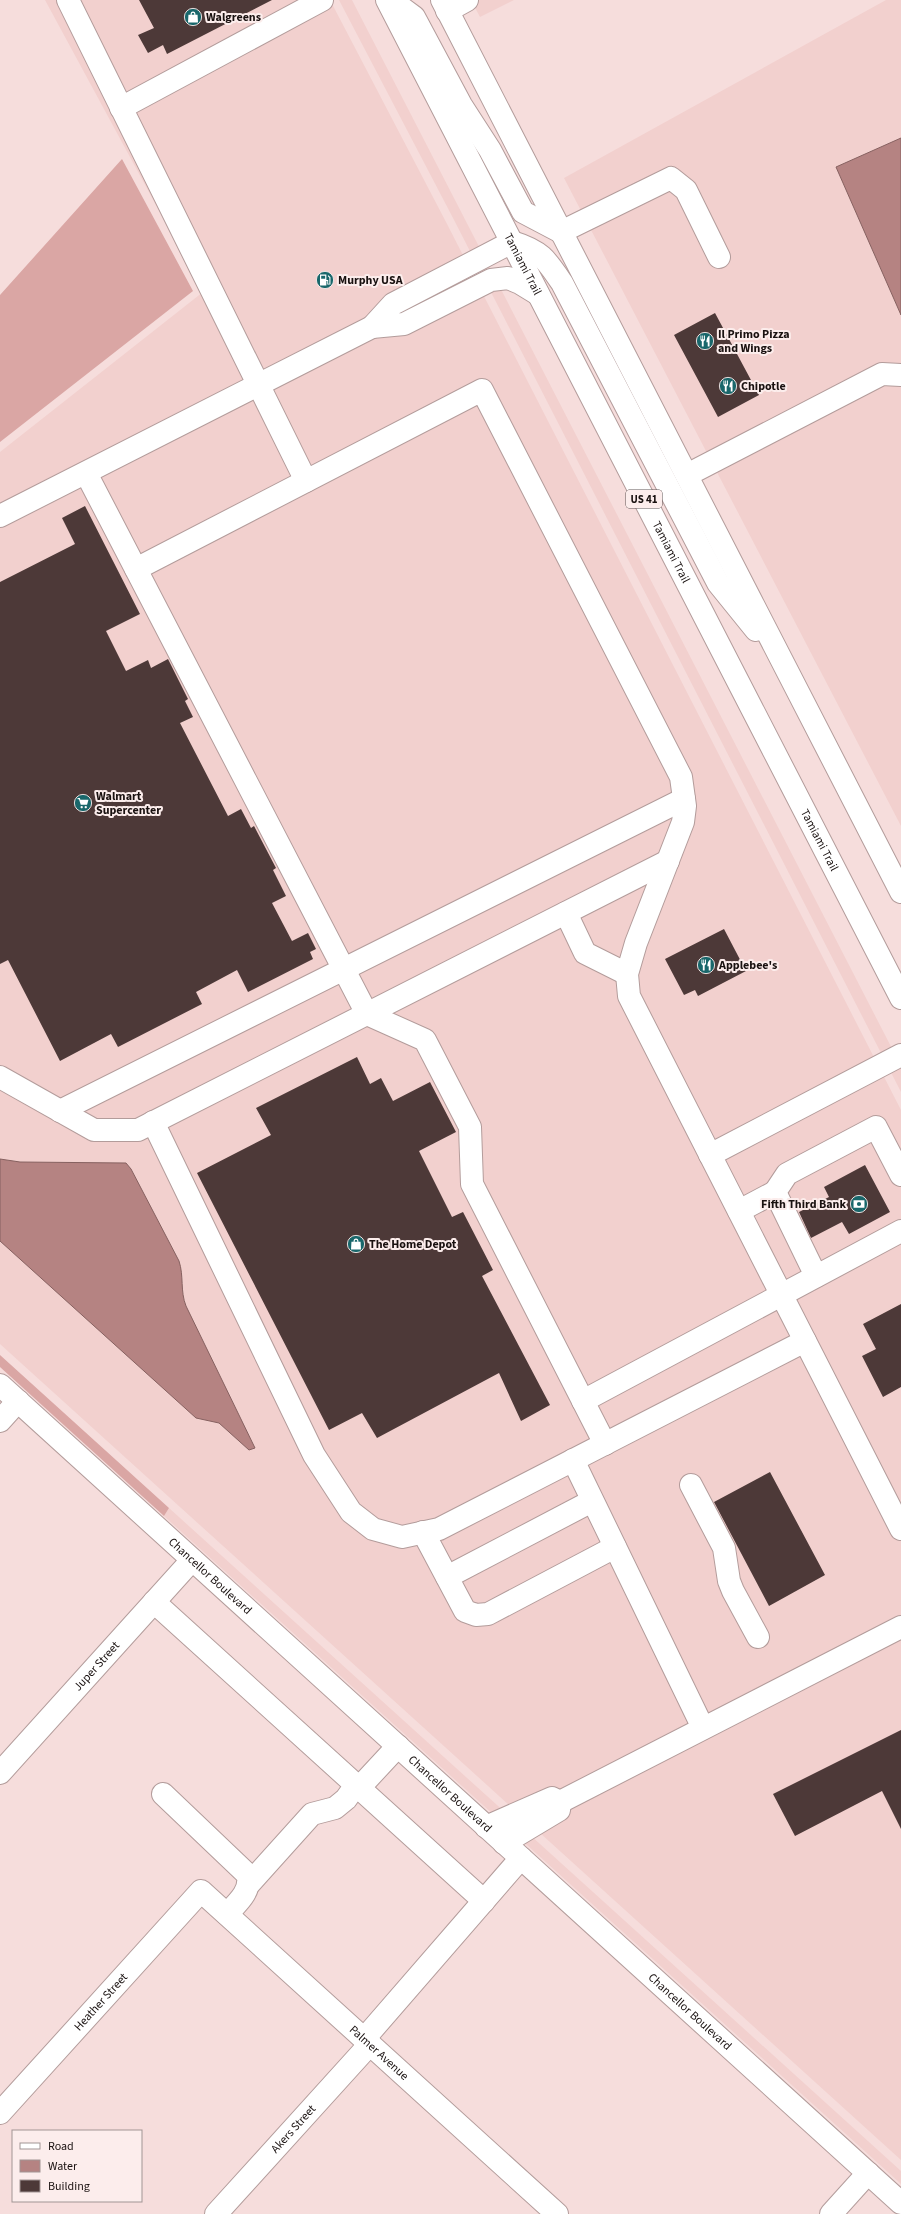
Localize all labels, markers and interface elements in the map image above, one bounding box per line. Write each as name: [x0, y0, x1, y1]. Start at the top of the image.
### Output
shop icon: Walgreens: [183, 7, 203, 27]
place label: Walgreens: [206, 9, 261, 26]
street label: Tamiami Trail: [499, 230, 546, 298]
fuel station icon: Murphy USA: [315, 270, 335, 290]
place label: Murphy USA: [338, 272, 403, 289]
place label: Il Primo Pizza and Wings: [718, 326, 790, 357]
restaurant icon: Il Primo Pizza and Wings: [695, 331, 715, 351]
restaurant icon: Chipotle: [718, 376, 738, 396]
place label: Chipotle: [741, 378, 786, 395]
road number: US 41: [626, 490, 662, 508]
street label: Tamiami Trail: [648, 518, 694, 586]
place label: Walmart Supercenter: [96, 788, 161, 819]
supermarket icon: Walmart Supercenter: [73, 793, 93, 813]
street label: Tamiami Trail: [796, 806, 842, 874]
restaurant icon: Applebee's: [696, 955, 716, 975]
place label: Applebee's: [718, 957, 777, 974]
bank icon: Fifth Third Bank: [849, 1194, 869, 1214]
place label: Fifth Third Bank: [761, 1196, 846, 1213]
shop icon: The Home Depot: [346, 1234, 366, 1254]
place label: The Home Depot: [369, 1236, 457, 1253]
street label: Chancellor Boulevard: [164, 1534, 256, 1619]
street label: Juper Street: [70, 1638, 124, 1695]
street label: Chancellor Boulevard: [404, 1752, 495, 1837]
street label: Heather Street: [70, 1969, 132, 2035]
street label: Chancellor Boulevard: [644, 1969, 735, 2054]
street label: Palmer Avenue: [345, 2022, 412, 2084]
street label: Akers Street: [267, 2101, 320, 2157]
legend: [12, 2130, 142, 2202]
text: Road: [48, 2138, 74, 2155]
text: Water: [48, 2158, 78, 2175]
text: Building: [48, 2178, 90, 2195]

